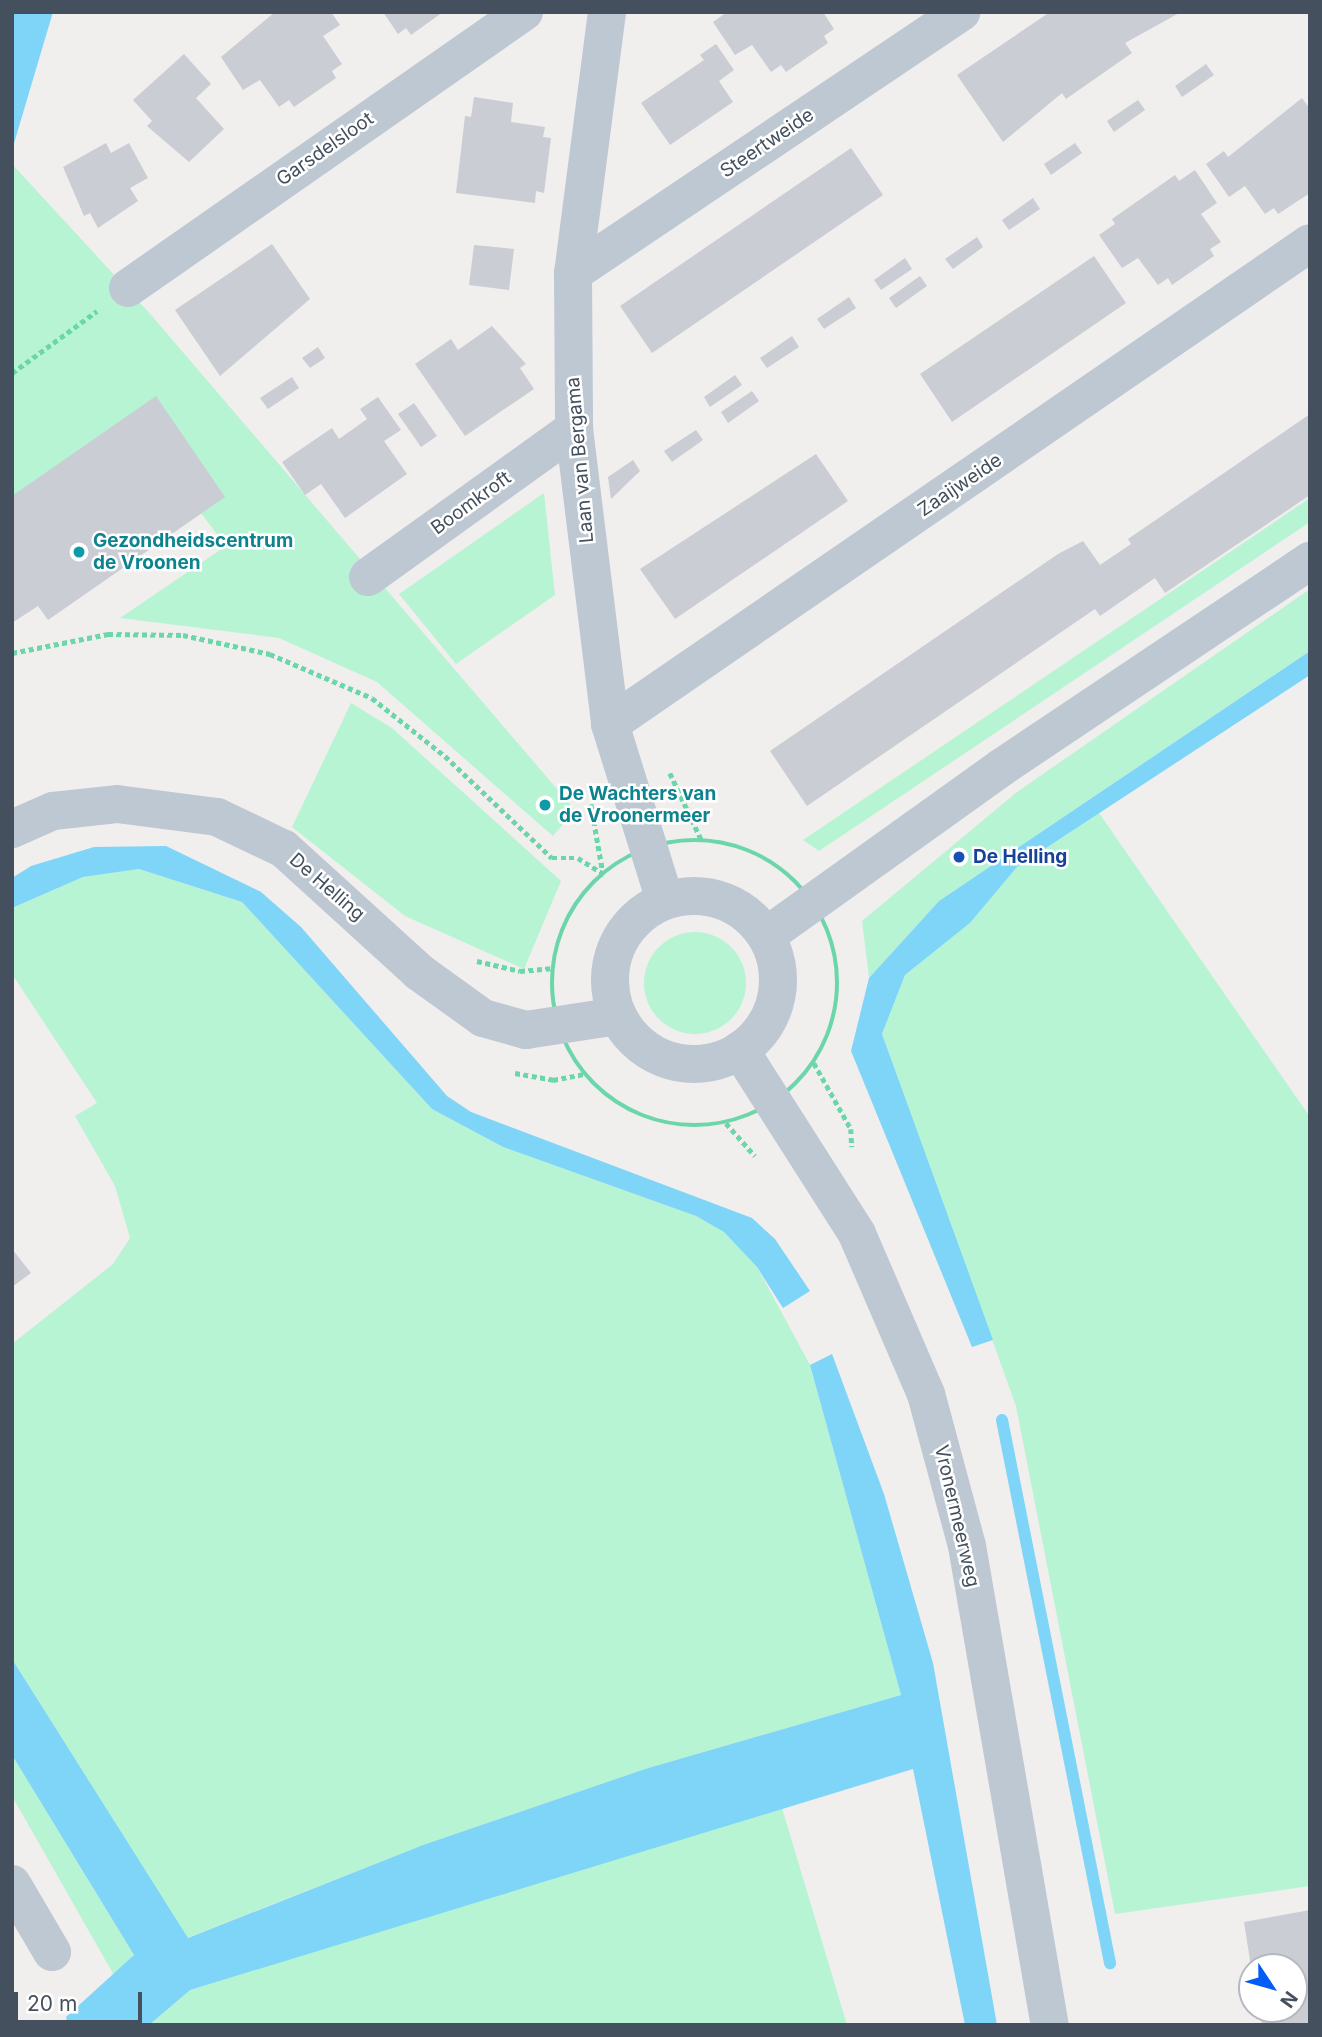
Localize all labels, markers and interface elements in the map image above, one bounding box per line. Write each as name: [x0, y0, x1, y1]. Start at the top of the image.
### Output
street label: Steertweide: [716, 103, 818, 183]
street label: Garsdelsloot: [272, 107, 378, 191]
street label: Laan van Bergama: [561, 376, 599, 544]
street label: Zaaijweide: [914, 449, 1006, 521]
street label: Boomkroft: [427, 466, 515, 540]
place label: Gezondheidscentrum de Vroonen: [93, 530, 293, 574]
marker: Gezondheidscentrum de Vroonen: [71, 544, 87, 560]
place label: De Wachters van de Vroonermeer: [559, 783, 716, 827]
marker: De Wachters van de Vroonermeer: [537, 797, 553, 813]
place label: De Helling: [973, 846, 1067, 868]
street label: De Helling: [285, 848, 369, 926]
marker: De Helling: [951, 849, 967, 865]
street label: Vronermeerweg: [930, 1443, 984, 1589]
north arrow: [1238, 1953, 1308, 2023]
scale bar: [18, 1978, 145, 2022]
text: N: [1275, 1987, 1302, 2012]
text: 20 m: [27, 1991, 77, 2016]

